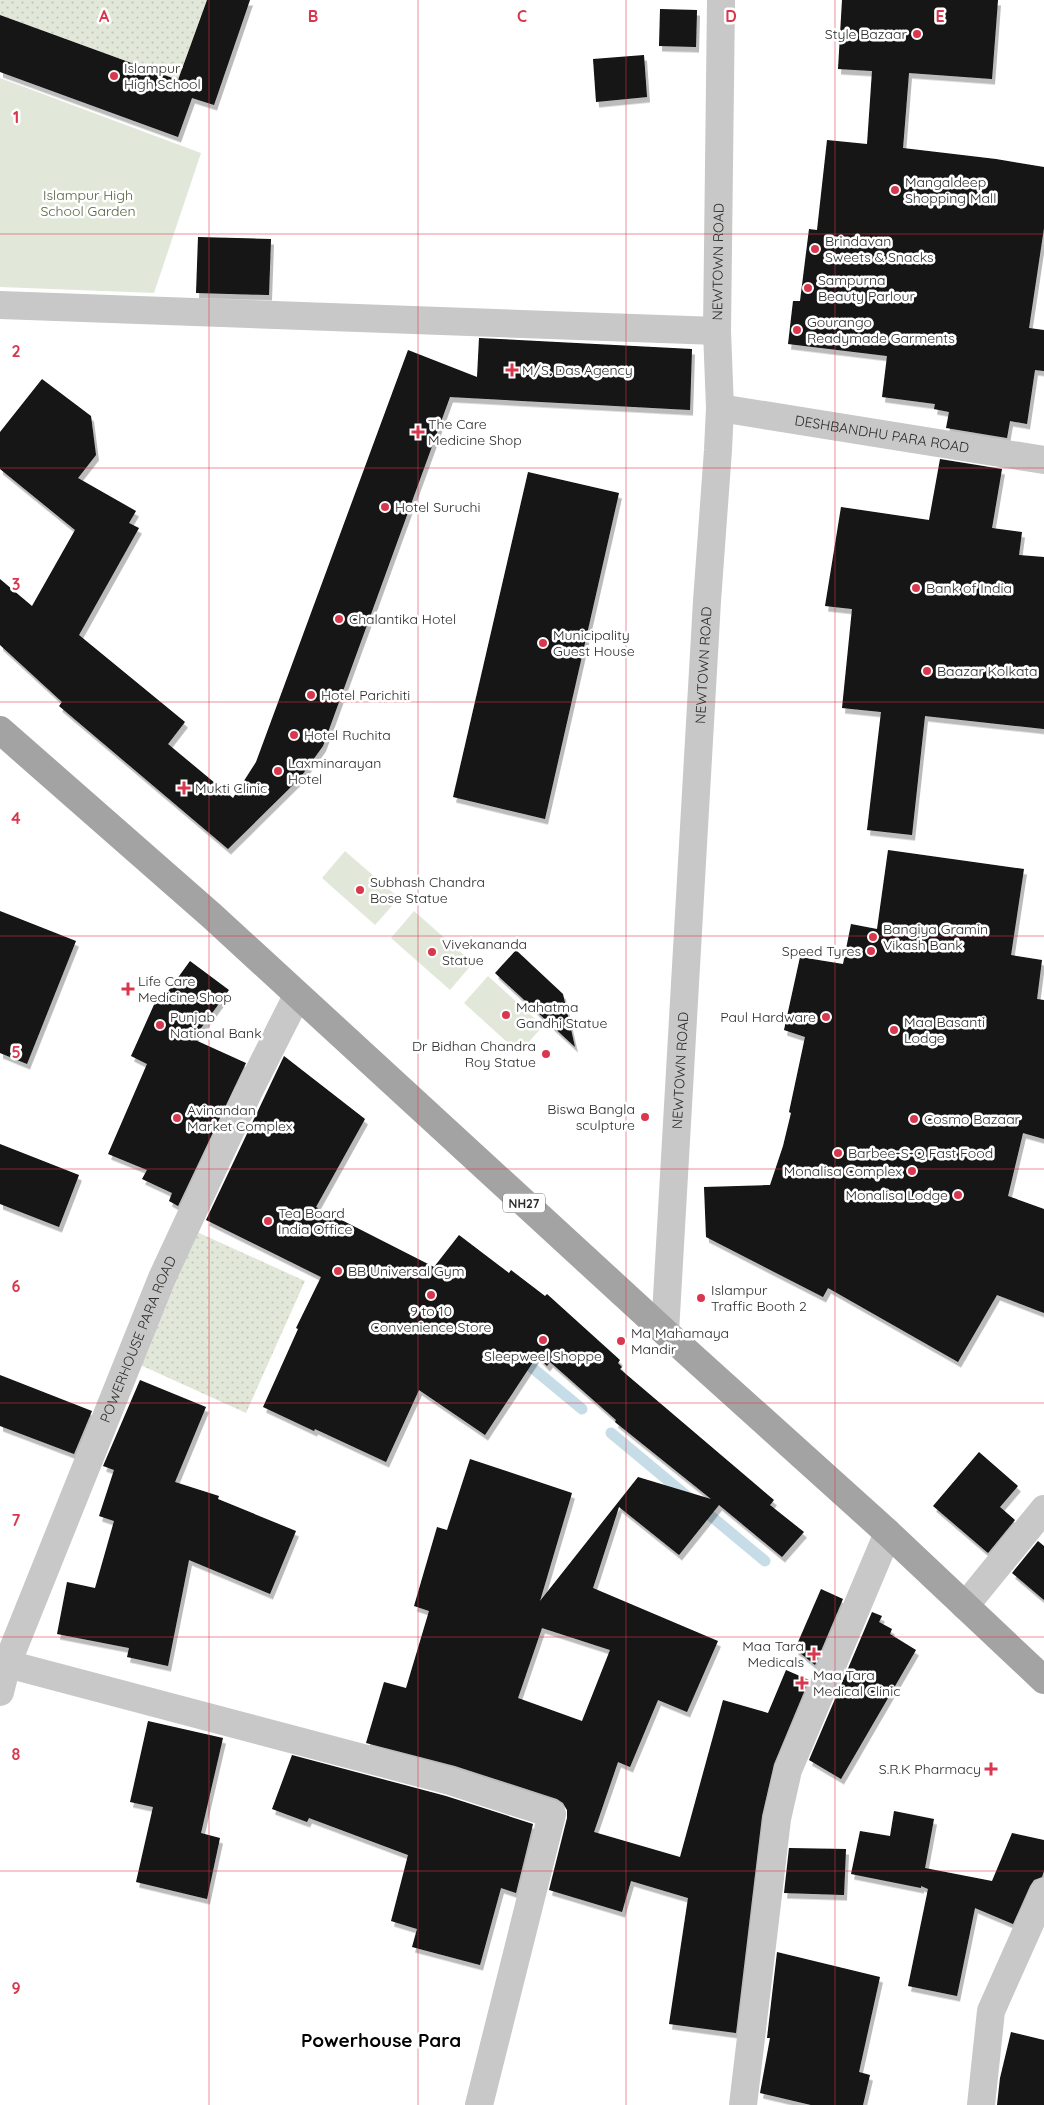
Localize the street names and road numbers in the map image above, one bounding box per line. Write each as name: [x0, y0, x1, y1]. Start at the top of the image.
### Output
street label: NEWTOWN ROAD: [708, 203, 728, 320]
street label: DESHBANDHU PARA ROAD: [793, 411, 971, 457]
street label: NEWTOWN ROAD: [691, 606, 716, 724]
street label: NEWTOWN ROAD: [668, 1011, 692, 1129]
road number: NH27: [503, 1194, 545, 1212]
street label: POWERHOUSE PARA ROAD: [96, 1253, 180, 1425]

